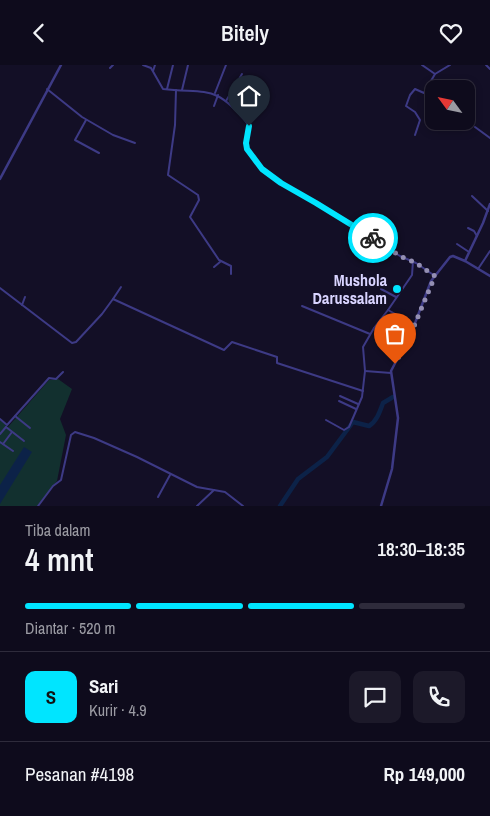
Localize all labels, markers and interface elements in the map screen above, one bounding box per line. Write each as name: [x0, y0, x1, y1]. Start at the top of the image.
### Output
text: Bitely: [221, 18, 269, 48]
icon: back: [25, 19, 53, 47]
icon: heart: [437, 19, 465, 47]
pin: [228, 75, 270, 126]
north arrow: [425, 80, 475, 130]
map controls: [425, 80, 475, 130]
icon: home: [235, 82, 263, 110]
courier: [348, 213, 398, 263]
icon: bike: [359, 224, 387, 252]
place label: Mushola Darussalam: [313, 269, 388, 309]
marker: Mushola Darussalam: [391, 283, 403, 295]
pin: [374, 313, 416, 364]
icon: bag: [381, 320, 409, 348]
text: Tiba dalam: [25, 519, 90, 541]
text: 18:30–18:35: [377, 536, 465, 562]
text: 4 mnt: [25, 538, 94, 581]
text: Diantar · 520 m: [25, 617, 115, 639]
button: chat: [349, 671, 401, 723]
button: phone: [413, 671, 465, 723]
text: Sari: [89, 673, 118, 699]
text: S: [46, 684, 56, 710]
text: Kurir · 4.9: [89, 699, 147, 721]
text: Pesanan #4198: [25, 761, 134, 787]
text: Rp 149,000: [384, 761, 465, 787]

